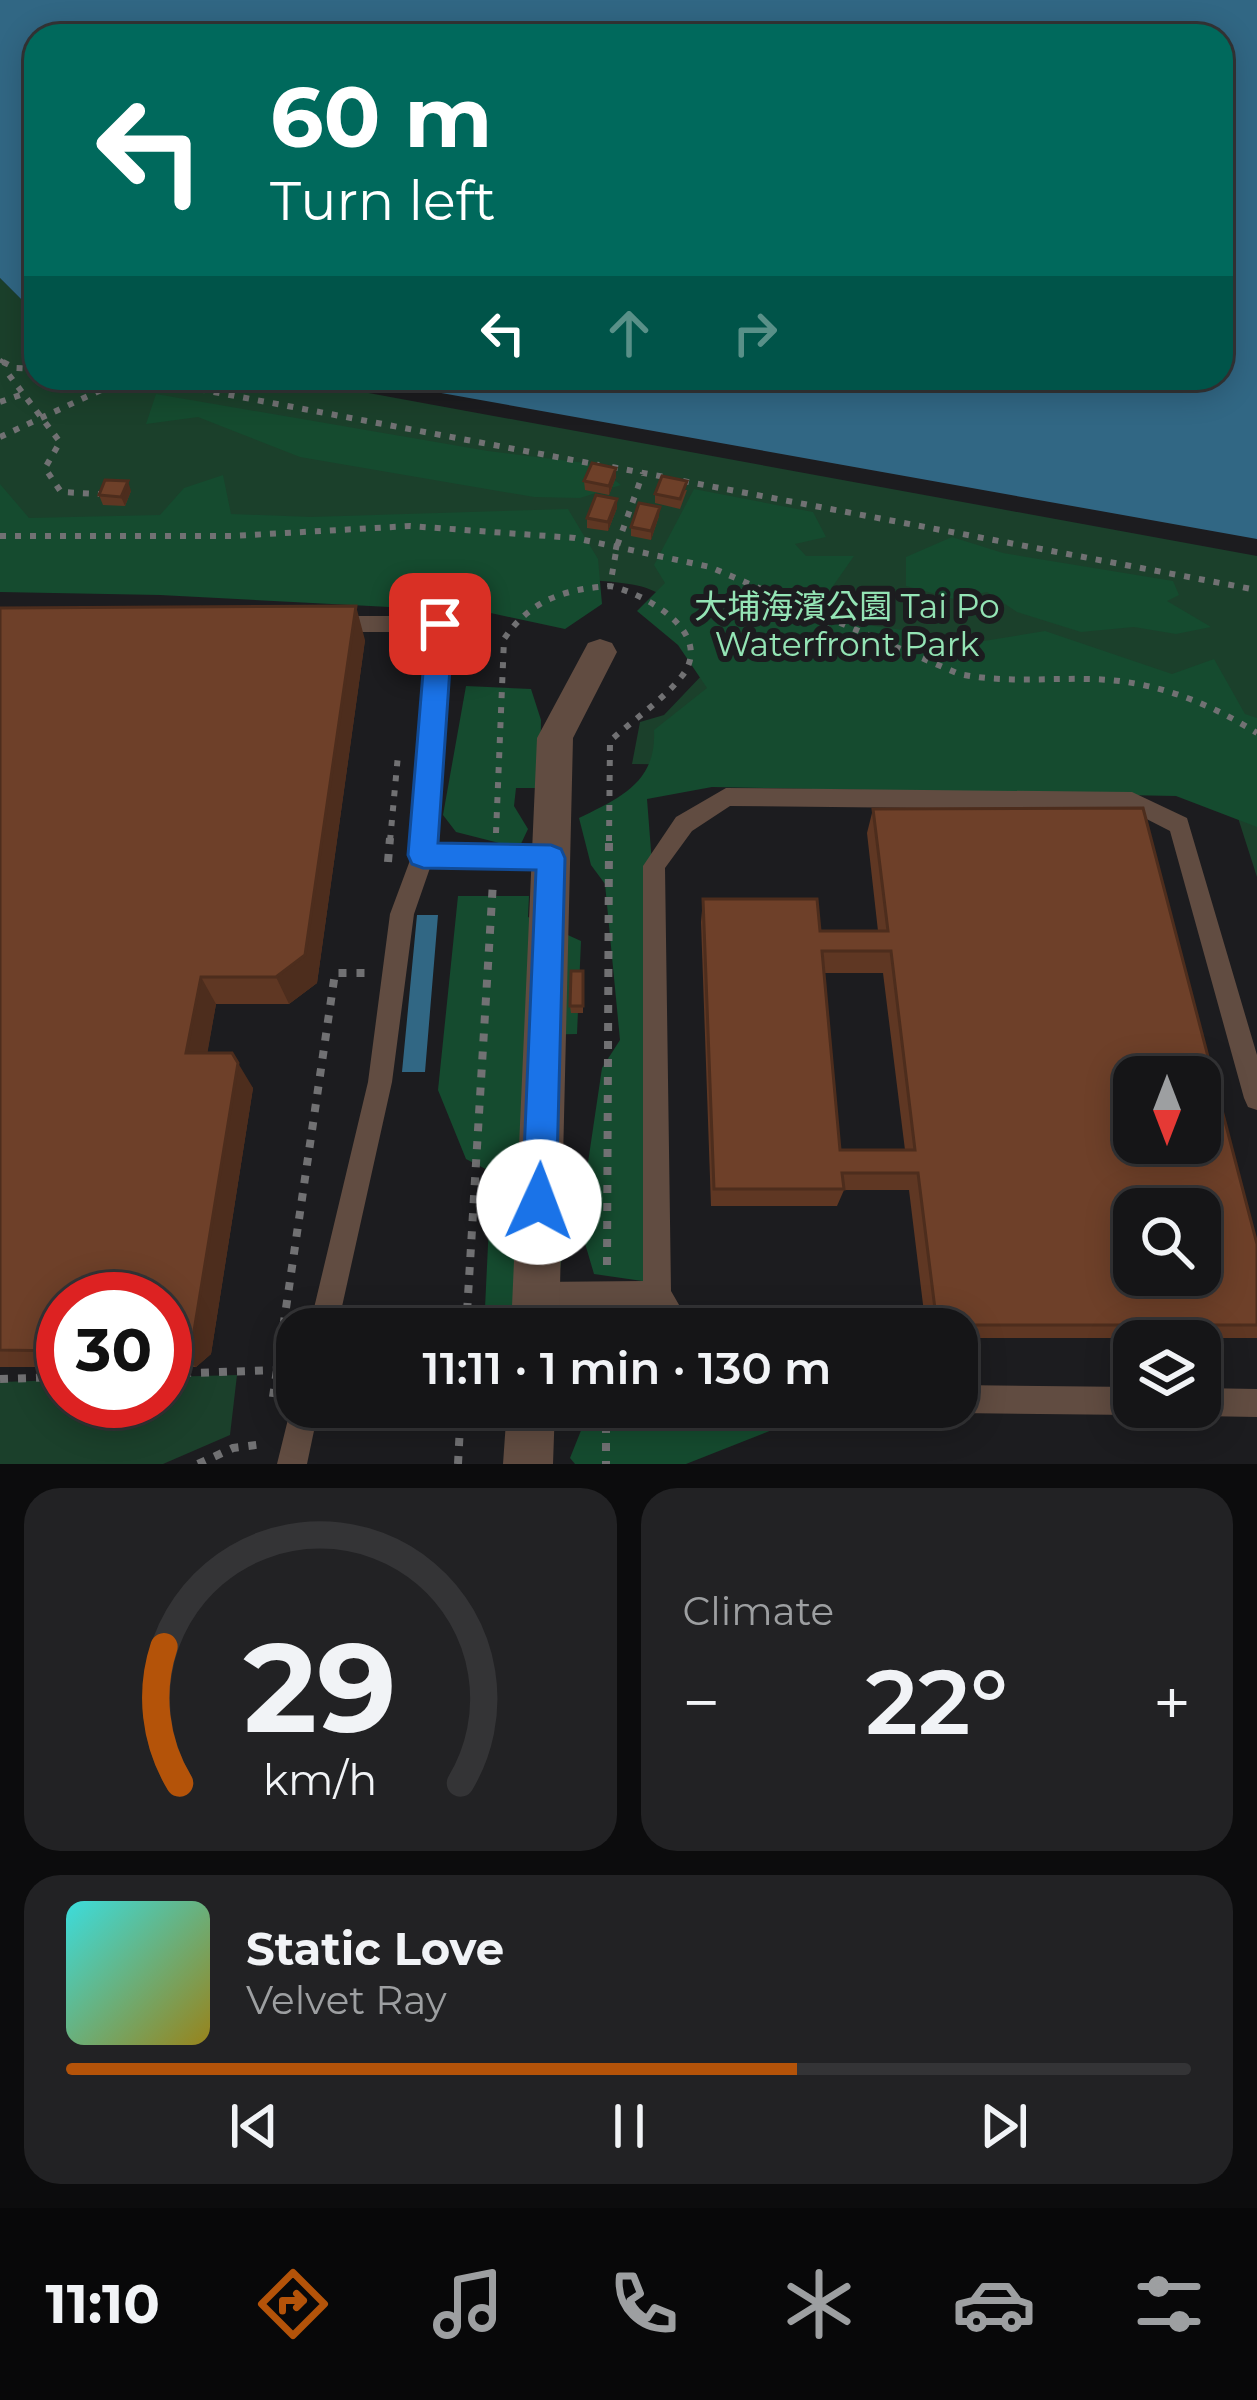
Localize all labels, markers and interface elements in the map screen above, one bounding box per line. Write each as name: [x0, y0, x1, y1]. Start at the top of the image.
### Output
text: 60 m: [270, 66, 492, 168]
icon: left: [72, 72, 228, 228]
text: Turn left: [270, 168, 496, 234]
icon: left: [470, 300, 536, 366]
icon: ahead: [596, 300, 662, 366]
icon: right: [722, 300, 788, 366]
pin: [389, 573, 491, 675]
park label: 大埔海濱公園 Tai Po Waterfront Park: [694, 586, 1000, 664]
icon: arrive: [407, 591, 473, 657]
north arrow: [1113, 1056, 1221, 1164]
map controls: [1113, 1056, 1221, 1428]
position arrow: [476, 1139, 602, 1265]
button: search: [1113, 1188, 1221, 1296]
speed limit sign: 30: [36, 1272, 192, 1428]
button: layers: [1113, 1320, 1221, 1428]
text: 11:11 · 1 min · 130 m: [422, 1340, 832, 1395]
text: Climate: [683, 1587, 834, 1635]
text: 29: [244, 1611, 397, 1763]
text: 22°: [866, 1647, 1008, 1757]
text: −: [683, 1662, 720, 1743]
text: +: [1153, 1662, 1191, 1743]
text: km/h: [263, 1752, 377, 1805]
text: Static Love: [246, 1921, 504, 1976]
text: Velvet Ray: [246, 1976, 447, 2024]
icon: previous: [221, 2093, 287, 2159]
icon: pause: [596, 2093, 662, 2159]
icon: next: [971, 2093, 1037, 2159]
icon: directions: [251, 2262, 335, 2346]
icon: music: [426, 2262, 510, 2346]
icon: phone: [602, 2262, 686, 2346]
icon: climate: [777, 2262, 861, 2346]
icon: car: [952, 2262, 1036, 2346]
icon: filters: [1127, 2262, 1211, 2346]
text: 11:10: [46, 2271, 160, 2337]

